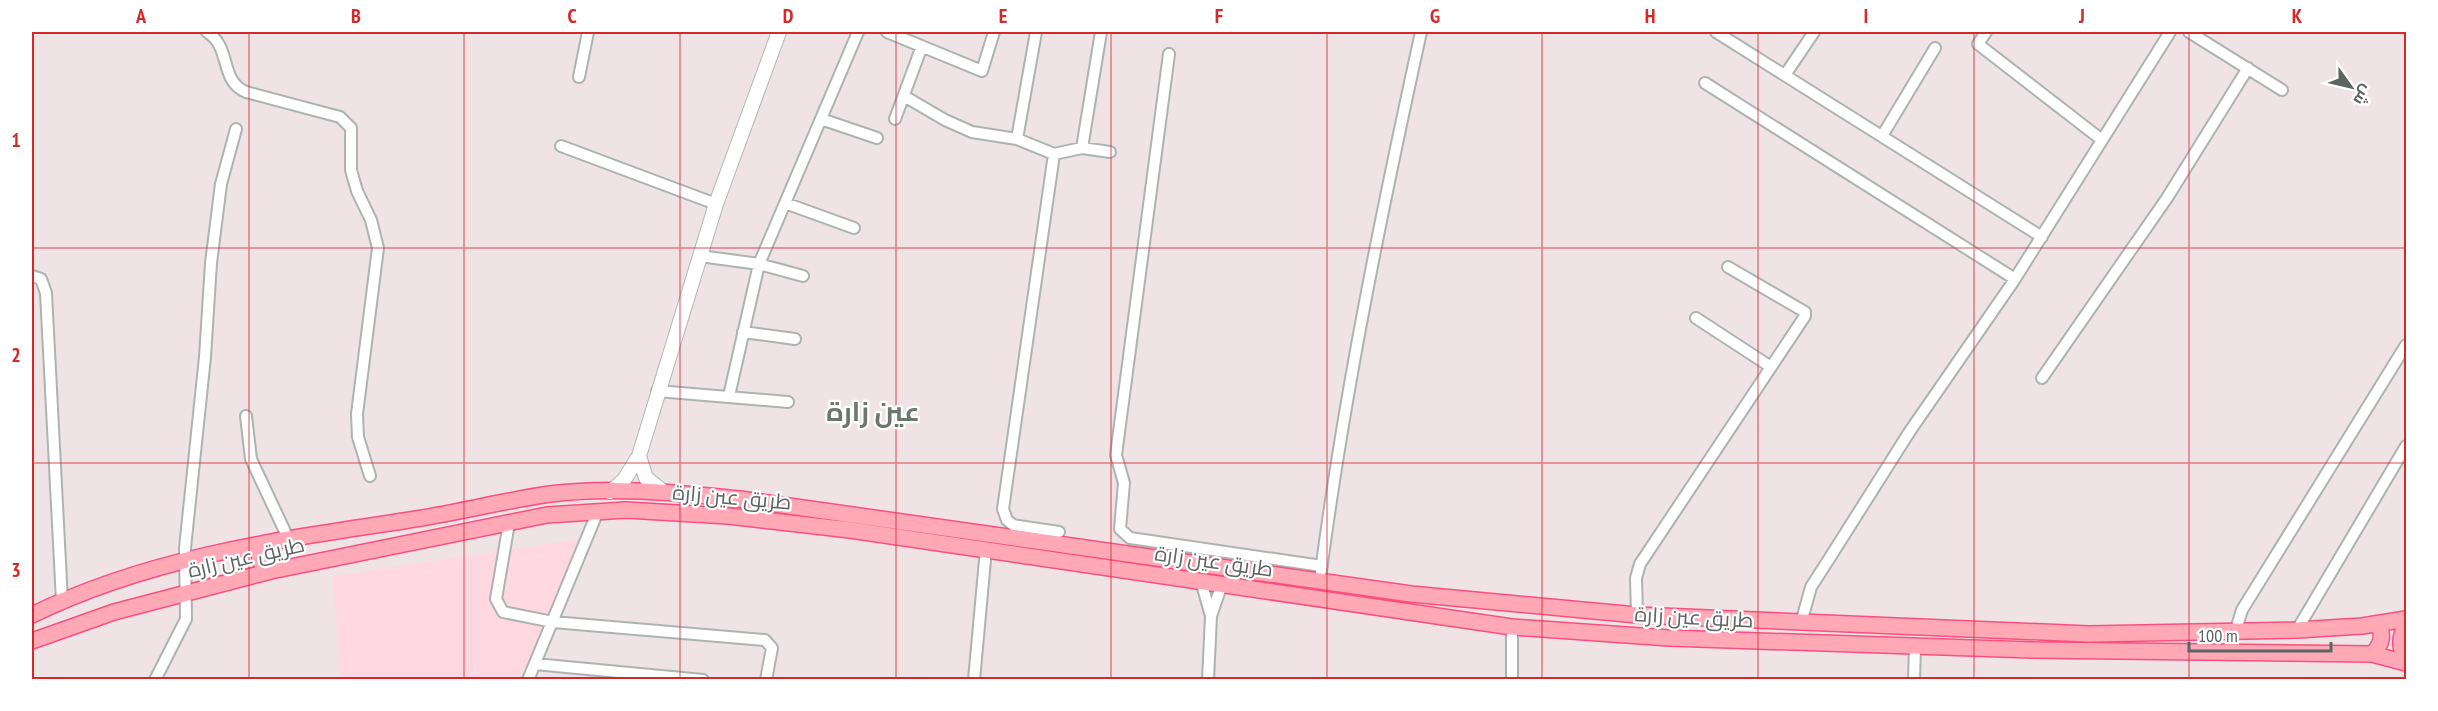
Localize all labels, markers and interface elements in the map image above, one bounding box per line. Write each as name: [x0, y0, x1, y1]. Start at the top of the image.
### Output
text: A: [135, 3, 147, 29]
text: B: [351, 3, 361, 29]
text: C: [567, 3, 577, 29]
text: D: [783, 3, 794, 29]
text: E: [999, 3, 1007, 29]
text: F: [1215, 3, 1223, 29]
text: G: [1430, 3, 1440, 29]
text: H: [1645, 3, 1655, 29]
text: I: [1864, 3, 1868, 29]
text: J: [2078, 3, 2085, 29]
text: K: [2292, 3, 2303, 29]
north arrow: [2321, 57, 2381, 117]
text: ش: [2349, 81, 2377, 109]
text: 1: [11, 127, 21, 153]
text: 2: [11, 342, 21, 368]
district label: عين زارة: [826, 394, 920, 428]
street label: طريق عين زارة: [671, 478, 793, 516]
street label: طريق عين زارة: [185, 530, 307, 584]
street label: طريق عين زارة: [1153, 539, 1275, 583]
text: 3: [11, 557, 21, 583]
street label: طريق عين زارة: [1634, 600, 1754, 634]
scale bar: [2189, 615, 2332, 653]
text: 100 m: [2198, 624, 2238, 647]

